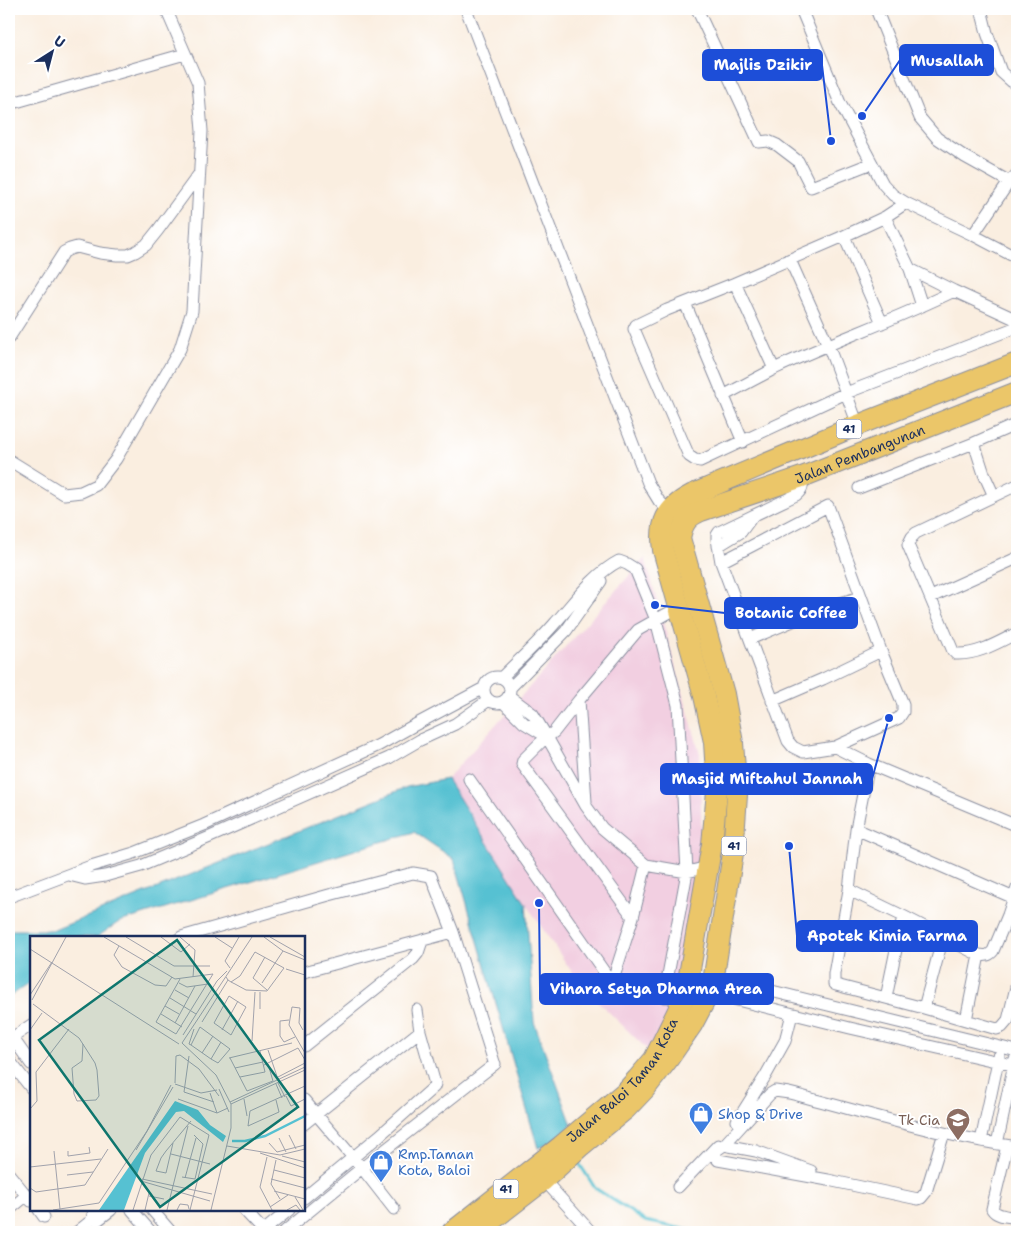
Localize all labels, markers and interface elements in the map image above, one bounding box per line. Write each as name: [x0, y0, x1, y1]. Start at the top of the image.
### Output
north arrow: [28, 28, 78, 78]
text: U: [50, 31, 69, 52]
callout: Musallah: [900, 45, 993, 75]
callout: Majlis Dzikir: [703, 50, 822, 80]
text: Musallah: [910, 51, 984, 71]
text: Majlis Dzikir: [714, 55, 812, 75]
road number: 41: [836, 419, 862, 438]
street label: Jalan Pembangunan: [793, 420, 928, 488]
callout: Botanic Coffee: [725, 598, 857, 628]
text: Botanic Coffee: [735, 603, 847, 623]
callout: Masjid Miftahul Jannah: [661, 764, 872, 794]
text: Masjid Miftahul Jannah: [672, 769, 862, 789]
road number: 41: [722, 836, 746, 856]
callout: Apotek Kimia Farma: [797, 921, 977, 951]
text: Apotek Kimia Farma: [807, 926, 968, 946]
inset map: [30, 936, 305, 1211]
callout: Vihara Setya Dharma Area: [540, 974, 773, 1004]
text: Vihara Setya Dharma Area: [550, 979, 763, 999]
street label: Jalan Baloi Taman Kota: [563, 1015, 682, 1146]
shop icon: Shop & Drive: [688, 1101, 714, 1135]
place label: Shop & Drive: [718, 1105, 803, 1123]
school or university icon: Tk Cia: [945, 1107, 971, 1141]
place label: Tk Cia: [898, 1111, 940, 1129]
place label: Rmp.Taman Kota, Baloi: [398, 1145, 474, 1179]
shop icon: Rmp.Taman Kota, Baloi: [368, 1149, 394, 1183]
road number: 41: [494, 1180, 518, 1198]

